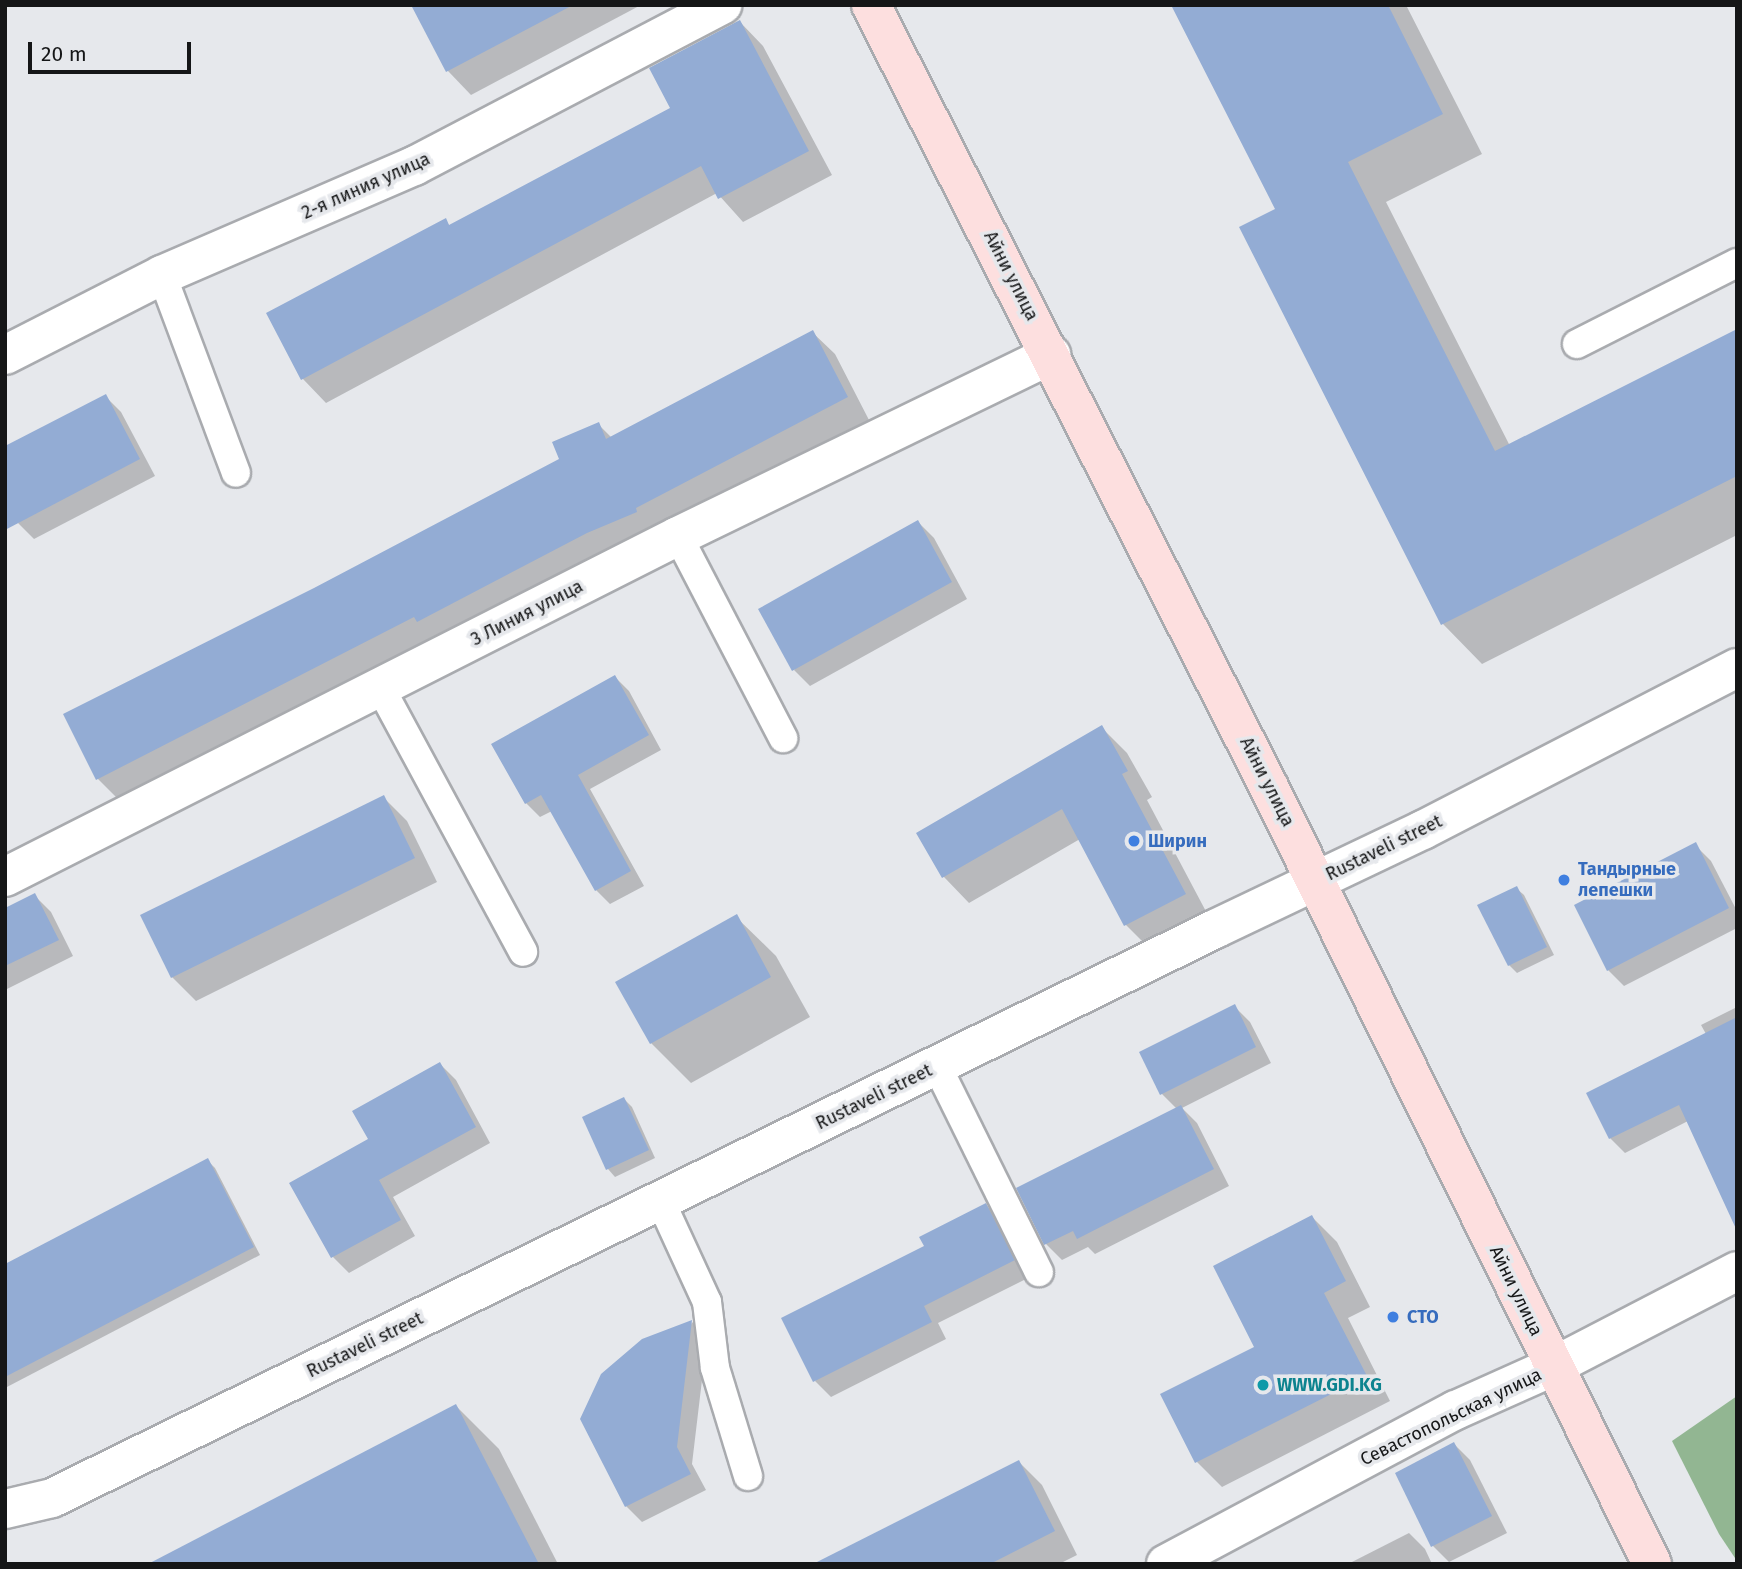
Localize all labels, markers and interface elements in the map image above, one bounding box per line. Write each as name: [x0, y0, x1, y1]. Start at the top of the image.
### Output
scale bar: [32, 28, 194, 72]
text: 20 m: [41, 41, 87, 67]
street label: 2-я линия улица: [299, 148, 433, 224]
street label: Айни улица: [979, 228, 1043, 324]
street label: 3 Линия улица: [467, 576, 587, 650]
street label: Айни улица: [1235, 734, 1299, 830]
street label: Rustaveli street: [1322, 810, 1446, 886]
place label: Ширин: [1148, 830, 1207, 852]
marker: Ширин: [1126, 833, 1142, 849]
place label: Тандырные лепешки: [1578, 859, 1676, 902]
marker: Тандырные лепешки: [1556, 872, 1572, 888]
street label: Rustaveli street: [812, 1059, 936, 1135]
street label: Айни улица: [1485, 1242, 1547, 1340]
place label: СТО: [1407, 1306, 1439, 1328]
street label: Rustaveli street: [303, 1307, 427, 1383]
marker: СТО: [1385, 1309, 1401, 1325]
street label: Севастопольская улица: [1357, 1364, 1545, 1470]
place label: WWW.GDI.KG: [1277, 1374, 1382, 1396]
marker: WWW.GDI.KG: [1255, 1377, 1271, 1393]

